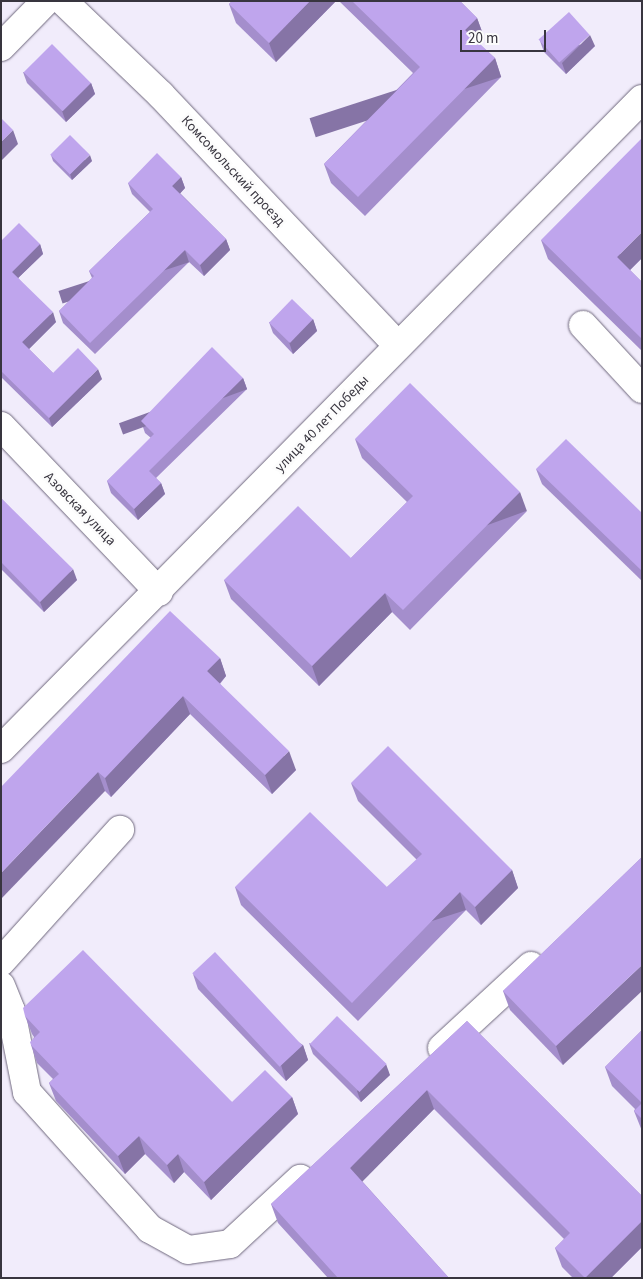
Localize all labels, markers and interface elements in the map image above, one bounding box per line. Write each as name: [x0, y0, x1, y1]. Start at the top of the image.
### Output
scale bar: [463, 20, 549, 52]
text: 20 m: [468, 28, 498, 49]
street label: Комсомольский проезд: [178, 112, 288, 230]
street label: улица 40 лет Победы: [272, 372, 372, 476]
street label: Азовская улица: [41, 469, 119, 549]

